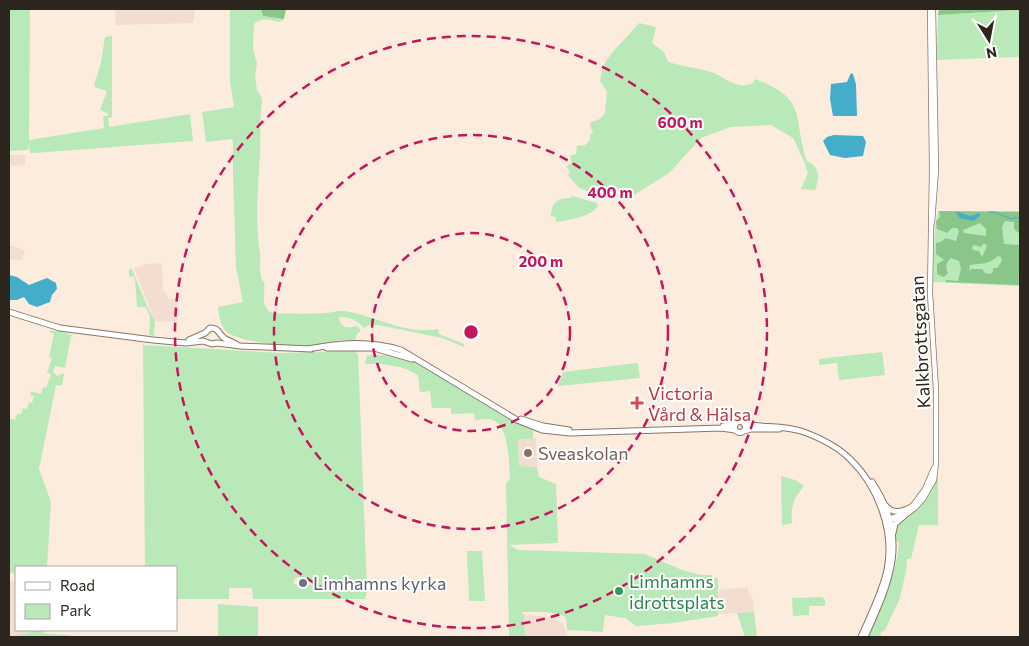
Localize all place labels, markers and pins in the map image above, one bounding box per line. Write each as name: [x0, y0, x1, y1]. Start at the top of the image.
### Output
centre of rings: [462, 323, 480, 341]
place label: Victoria Vård & Hälsa: [648, 382, 751, 425]
marker: Victoria Vård & Hälsa: [630, 396, 644, 410]
place label: Sveaskolan: [538, 442, 629, 464]
marker: Sveaskolan: [522, 447, 534, 459]
place label: Limhamns idrottsplats: [629, 570, 725, 613]
place label: Limhamns kyrka: [313, 572, 446, 594]
marker: Limhamns kyrka: [297, 577, 309, 589]
marker: Limhamns idrottsplats: [613, 585, 625, 597]

